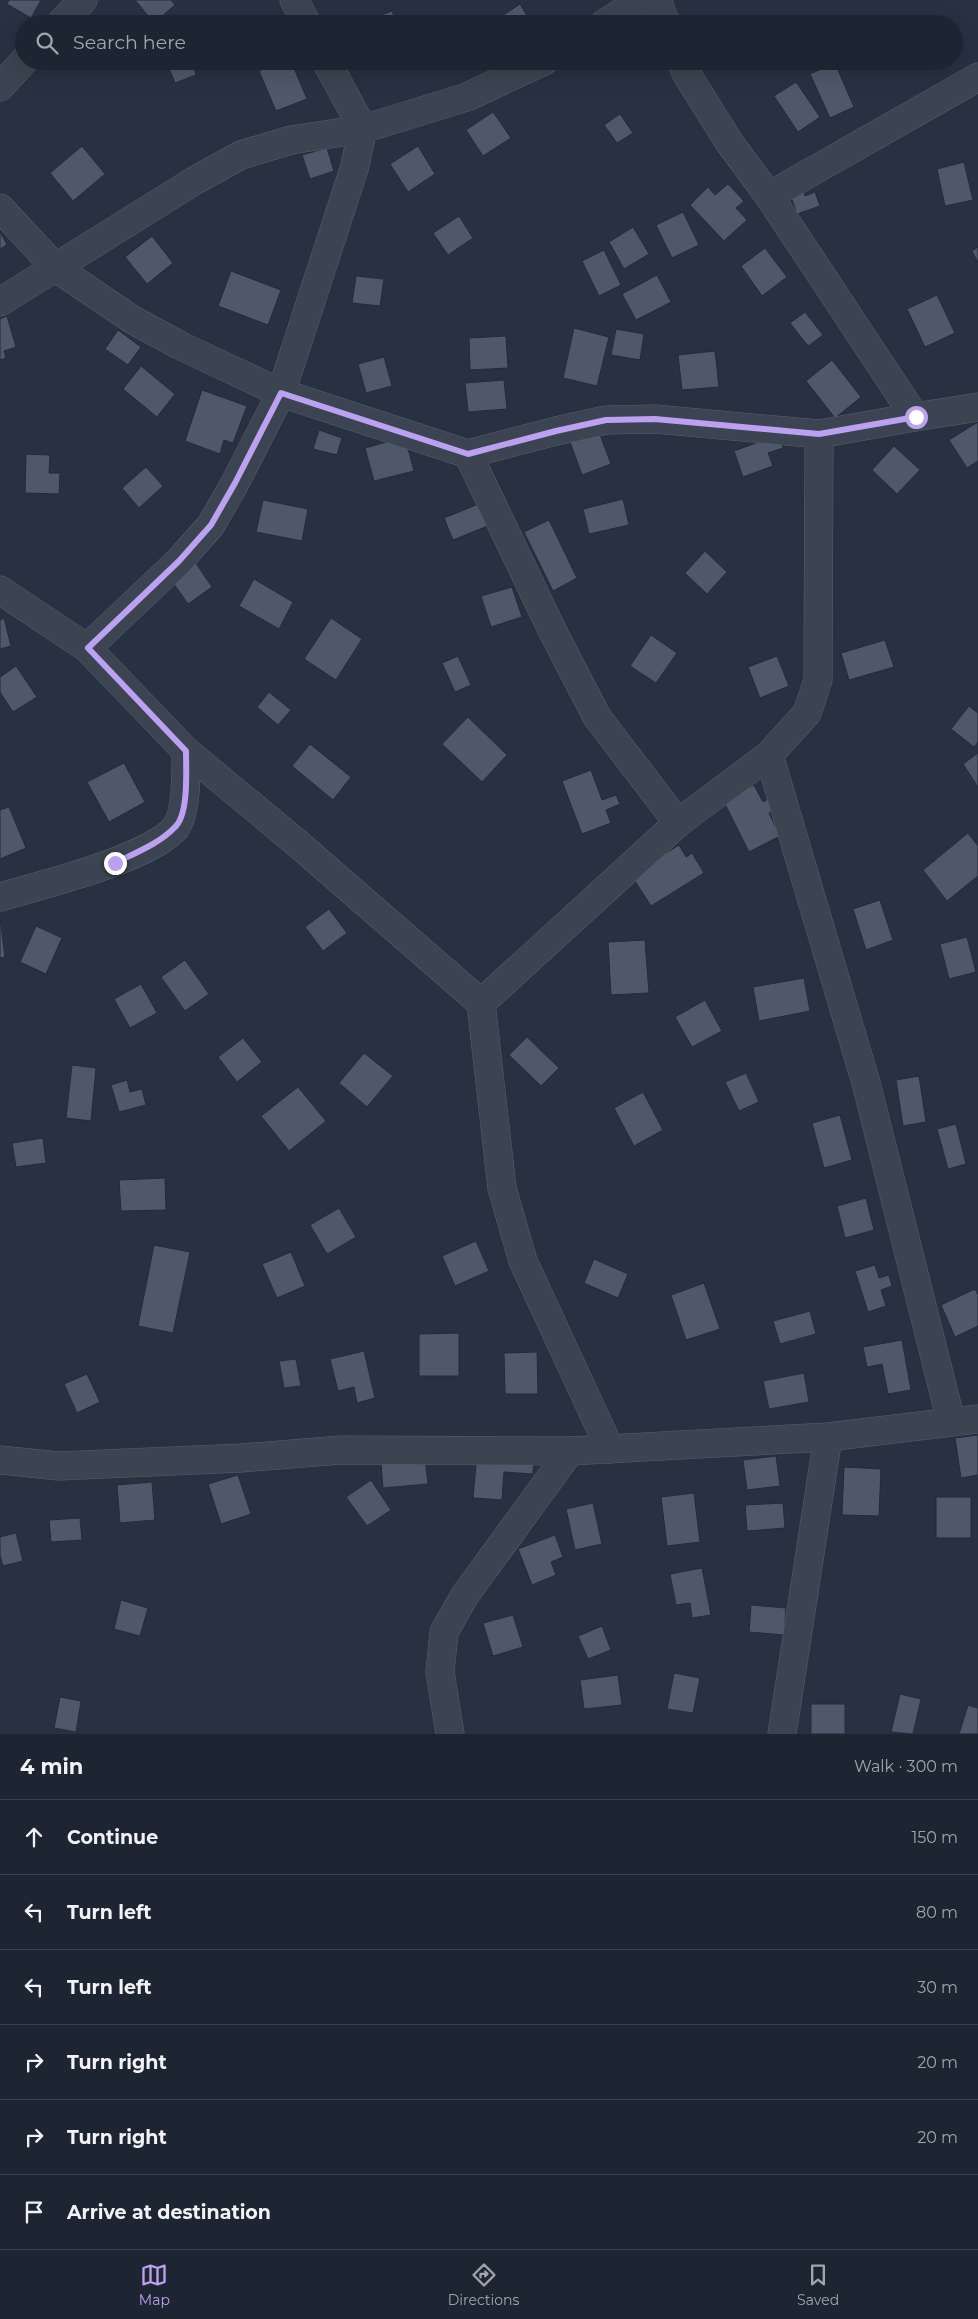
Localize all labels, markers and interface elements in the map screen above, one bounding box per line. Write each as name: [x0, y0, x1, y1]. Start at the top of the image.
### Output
search box: [15, 15, 963, 70]
icon: search: [33, 29, 61, 57]
text: Search here: [73, 31, 186, 54]
route start: [905, 406, 928, 429]
route end: [104, 852, 127, 875]
text: 4 min: [20, 1754, 83, 1779]
text: Walk · 300 m: [854, 1757, 958, 1776]
icon: ahead: [20, 1823, 48, 1851]
text: Continue: [67, 1826, 158, 1849]
text: 150 m: [911, 1828, 958, 1847]
icon: left: [20, 1898, 48, 1926]
text: Turn left: [67, 1901, 152, 1924]
text: 80 m: [916, 1903, 958, 1922]
icon: left: [20, 1973, 48, 2001]
text: Turn left: [67, 1976, 152, 1999]
text: 30 m: [917, 1978, 958, 1997]
icon: right: [20, 2048, 48, 2076]
text: Turn right: [67, 2051, 167, 2074]
text: 20 m: [917, 2053, 958, 2072]
icon: right: [20, 2123, 48, 2151]
text: Turn right: [67, 2126, 167, 2149]
text: 20 m: [917, 2128, 958, 2147]
icon: arrive: [20, 2198, 48, 2226]
text: Arrive at destination: [67, 2201, 271, 2224]
tab: Map: [139, 2261, 170, 2309]
tab: Directions: [448, 2261, 519, 2309]
tab: Saved: [797, 2261, 839, 2309]

